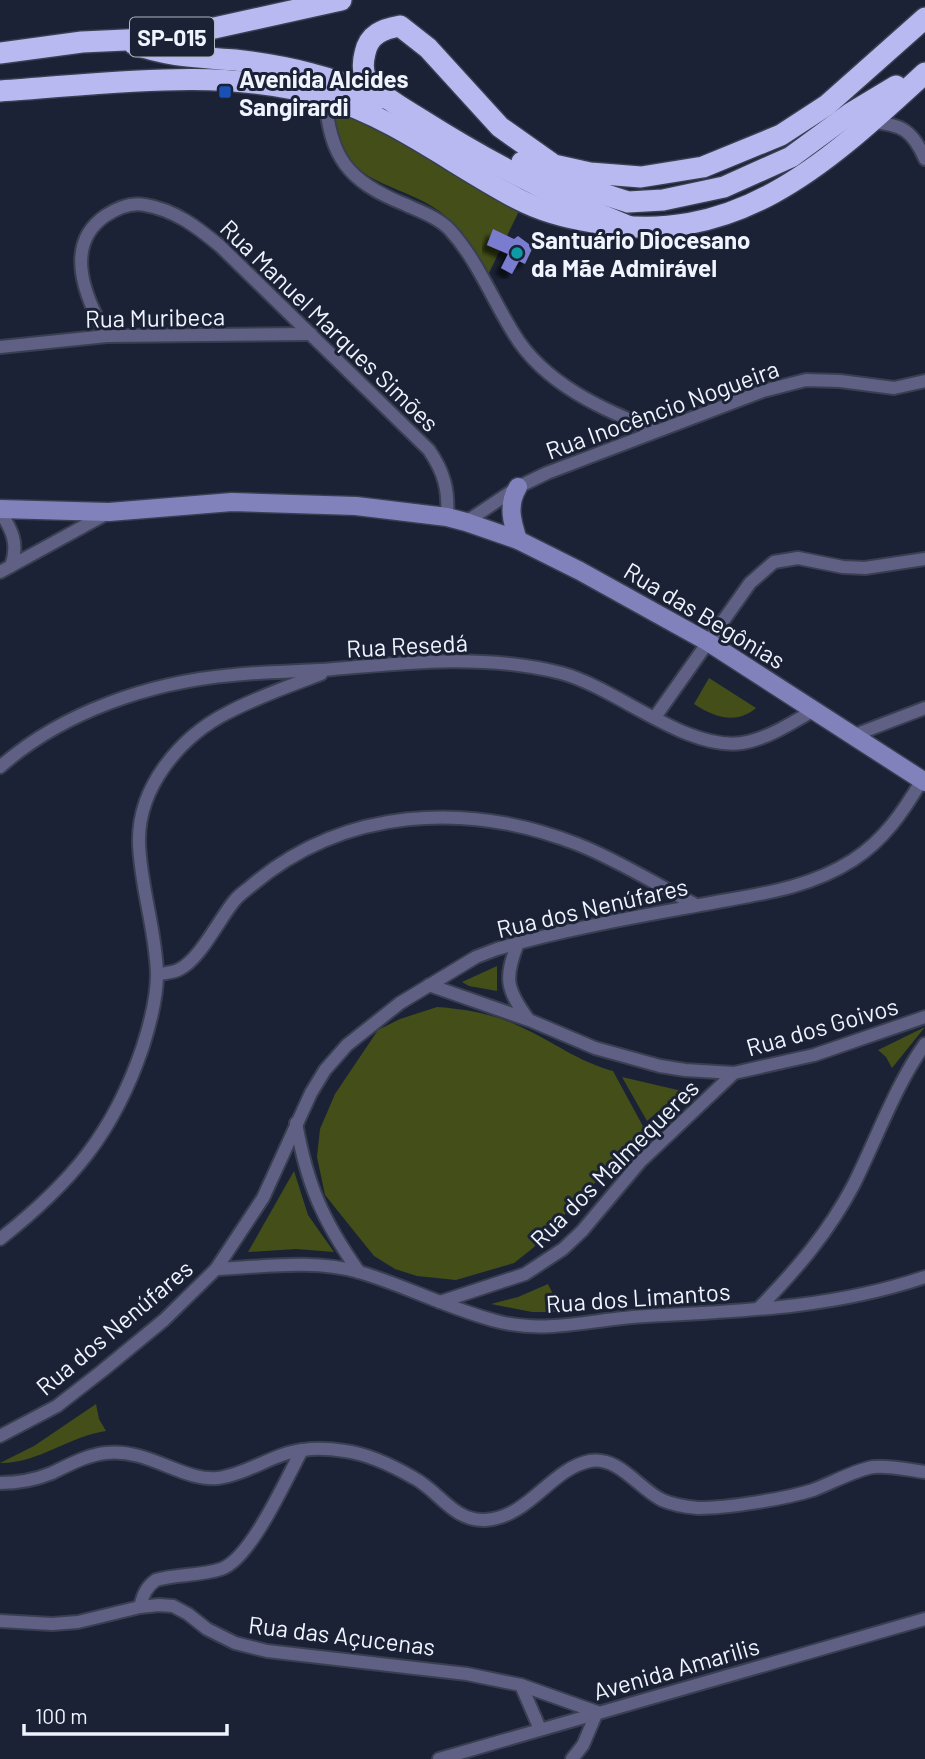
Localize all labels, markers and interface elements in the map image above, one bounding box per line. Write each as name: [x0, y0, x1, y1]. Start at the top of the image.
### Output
road number: SP-015: [130, 18, 214, 56]
place label: Avenida Alcides Sangirardi: [239, 64, 408, 121]
marker: Avenida Alcides Sangirardi: [217, 84, 233, 100]
street label: Rua Manuel Marques Simões: [215, 213, 445, 437]
place label: Santuário Diocesano da Mãe Admirável: [531, 225, 750, 282]
marker: Santuário Diocesano da Mãe Admirável: [509, 245, 525, 261]
street label: Rua Muribeca: [85, 301, 225, 333]
street label: Rua Inocêncio Nogueira: [541, 353, 783, 465]
street label: Rua das Begônias: [619, 556, 791, 674]
street label: Rua Resedá: [346, 627, 468, 663]
street label: Rua dos Nenúfares: [494, 871, 690, 943]
street label: Rua dos Goivos: [743, 990, 901, 1062]
street label: Rua dos Malmequeres: [524, 1073, 704, 1253]
street label: Rua dos Nenúfares: [30, 1253, 198, 1401]
street label: Rua dos Limantos: [545, 1276, 731, 1318]
street label: Rua das Açucenas: [247, 1609, 437, 1661]
street label: Avenida Amarilis: [590, 1630, 762, 1706]
scale bar: [24, 1692, 228, 1736]
text: 100 m: [35, 1703, 88, 1728]

